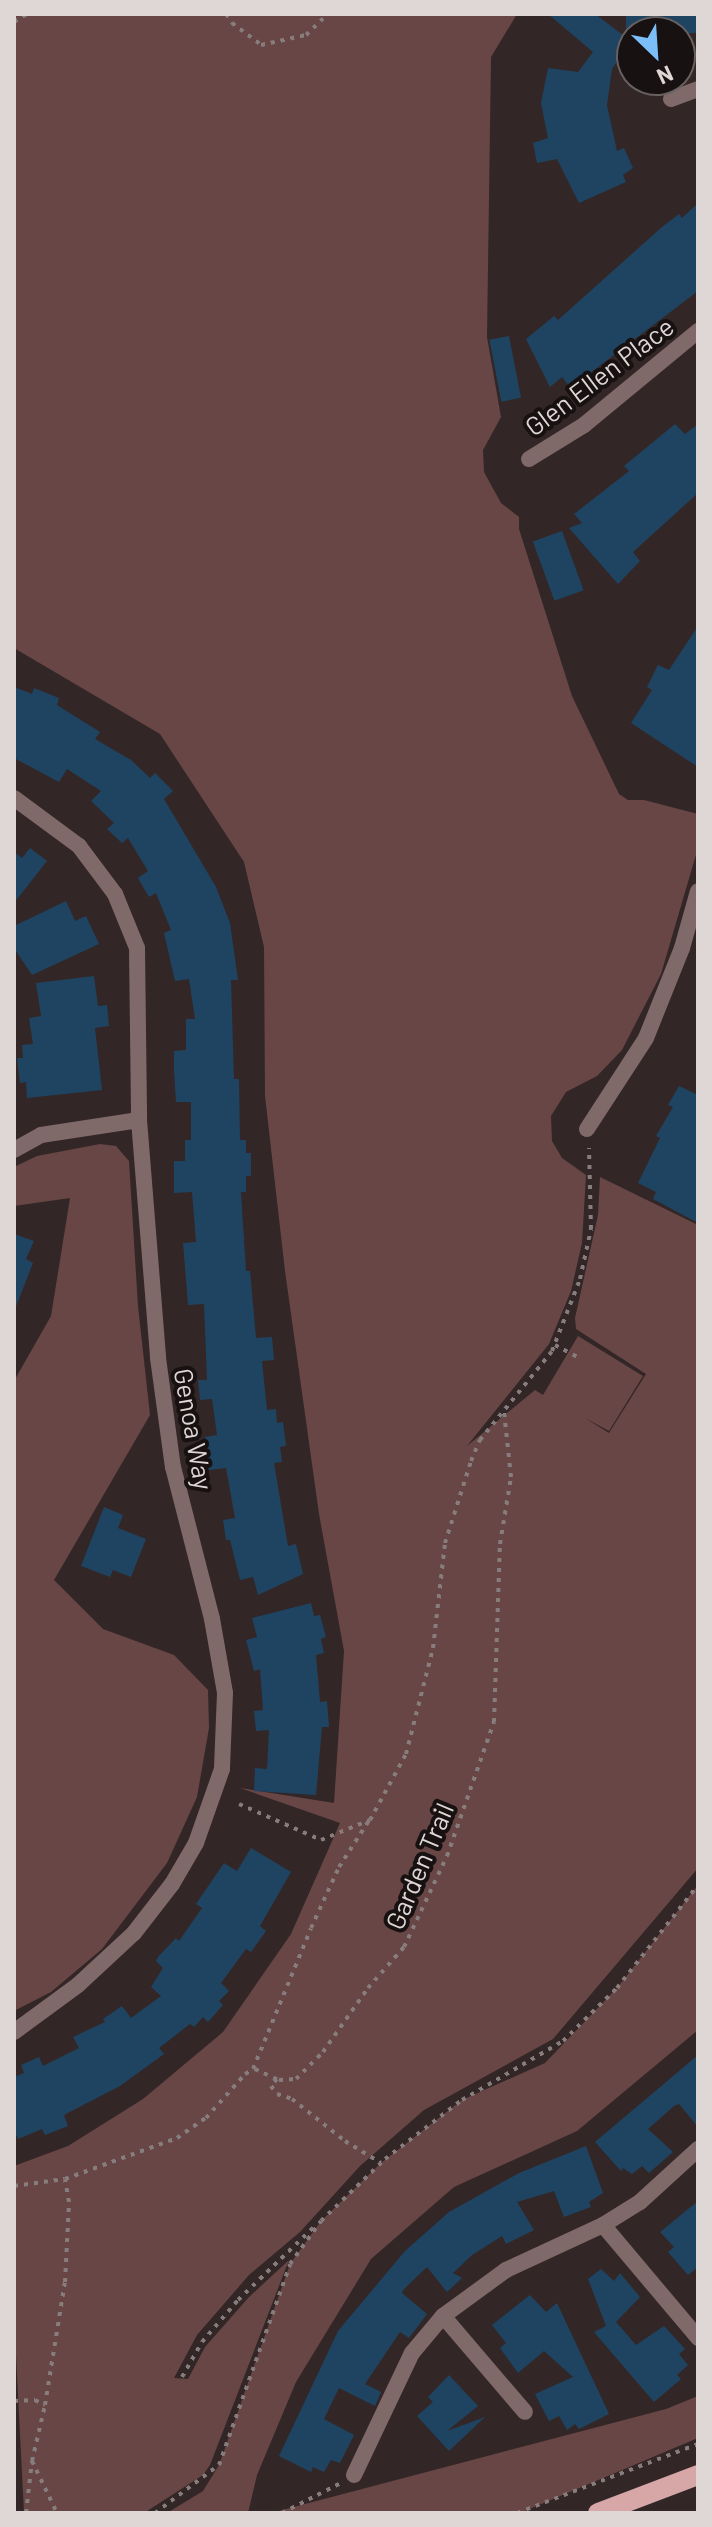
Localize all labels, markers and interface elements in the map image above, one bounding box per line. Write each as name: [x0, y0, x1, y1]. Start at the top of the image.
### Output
north arrow: [616, 16, 696, 96]
text: N: [653, 61, 677, 91]
street label: Glen Ellen Place: [519, 310, 679, 442]
street label: Genoa Way: [168, 1366, 220, 1492]
street label: Garden Trail: [378, 1798, 460, 1934]

